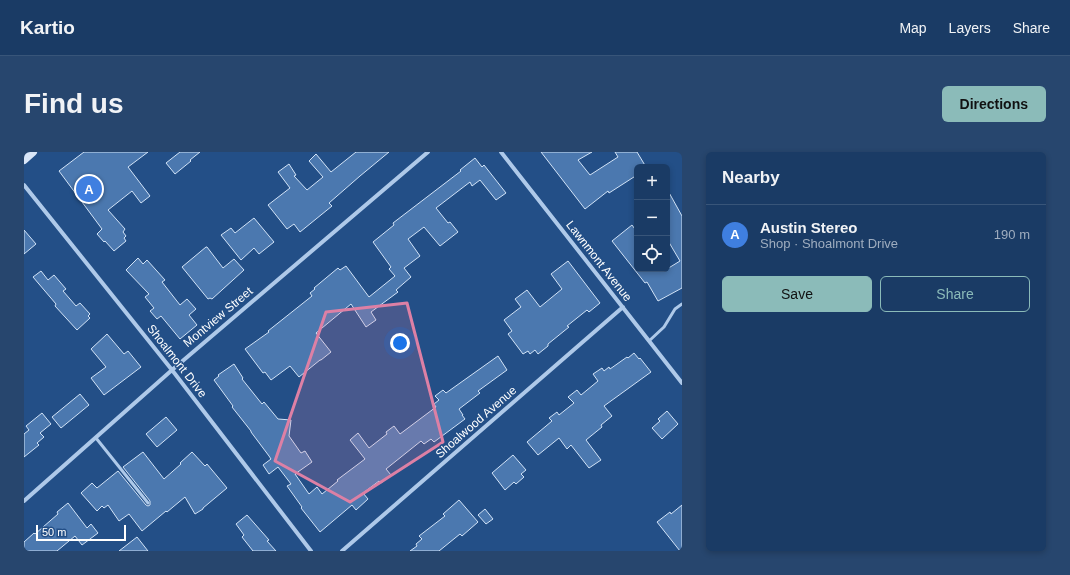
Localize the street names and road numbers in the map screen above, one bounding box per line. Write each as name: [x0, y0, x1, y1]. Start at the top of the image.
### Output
street label: Lawnmont Avenue: [563, 218, 635, 304]
street label: Montview Street: [181, 284, 256, 350]
street label: Shoalmont Drive: [144, 322, 210, 401]
street label: Shoalwood Avenue: [433, 383, 520, 461]

